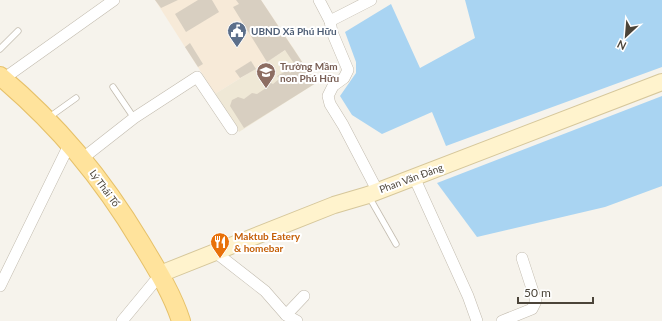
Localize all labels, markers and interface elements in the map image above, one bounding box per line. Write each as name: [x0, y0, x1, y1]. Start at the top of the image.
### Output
north arrow: [606, 16, 646, 56]
public building icon: UBND Xã Phú Hữu: [226, 20, 248, 48]
place label: UBND Xã Phú Hữu: [251, 25, 337, 37]
text: N: [615, 38, 628, 53]
place label: Trường Mầm non Phú Hữu: [280, 60, 340, 84]
school or university icon: Trường Mầm non Phú Hữu: [255, 61, 277, 89]
street label: Phan Văn Đáng: [378, 161, 444, 195]
street label: Lý Thái Tổ: [88, 167, 123, 209]
place label: Maktub Eatery & homebar: [234, 230, 301, 254]
restaurant icon: Maktub Eatery & homebar: [209, 231, 231, 259]
scale bar: [518, 279, 593, 305]
text: 50 m: [524, 285, 551, 300]

